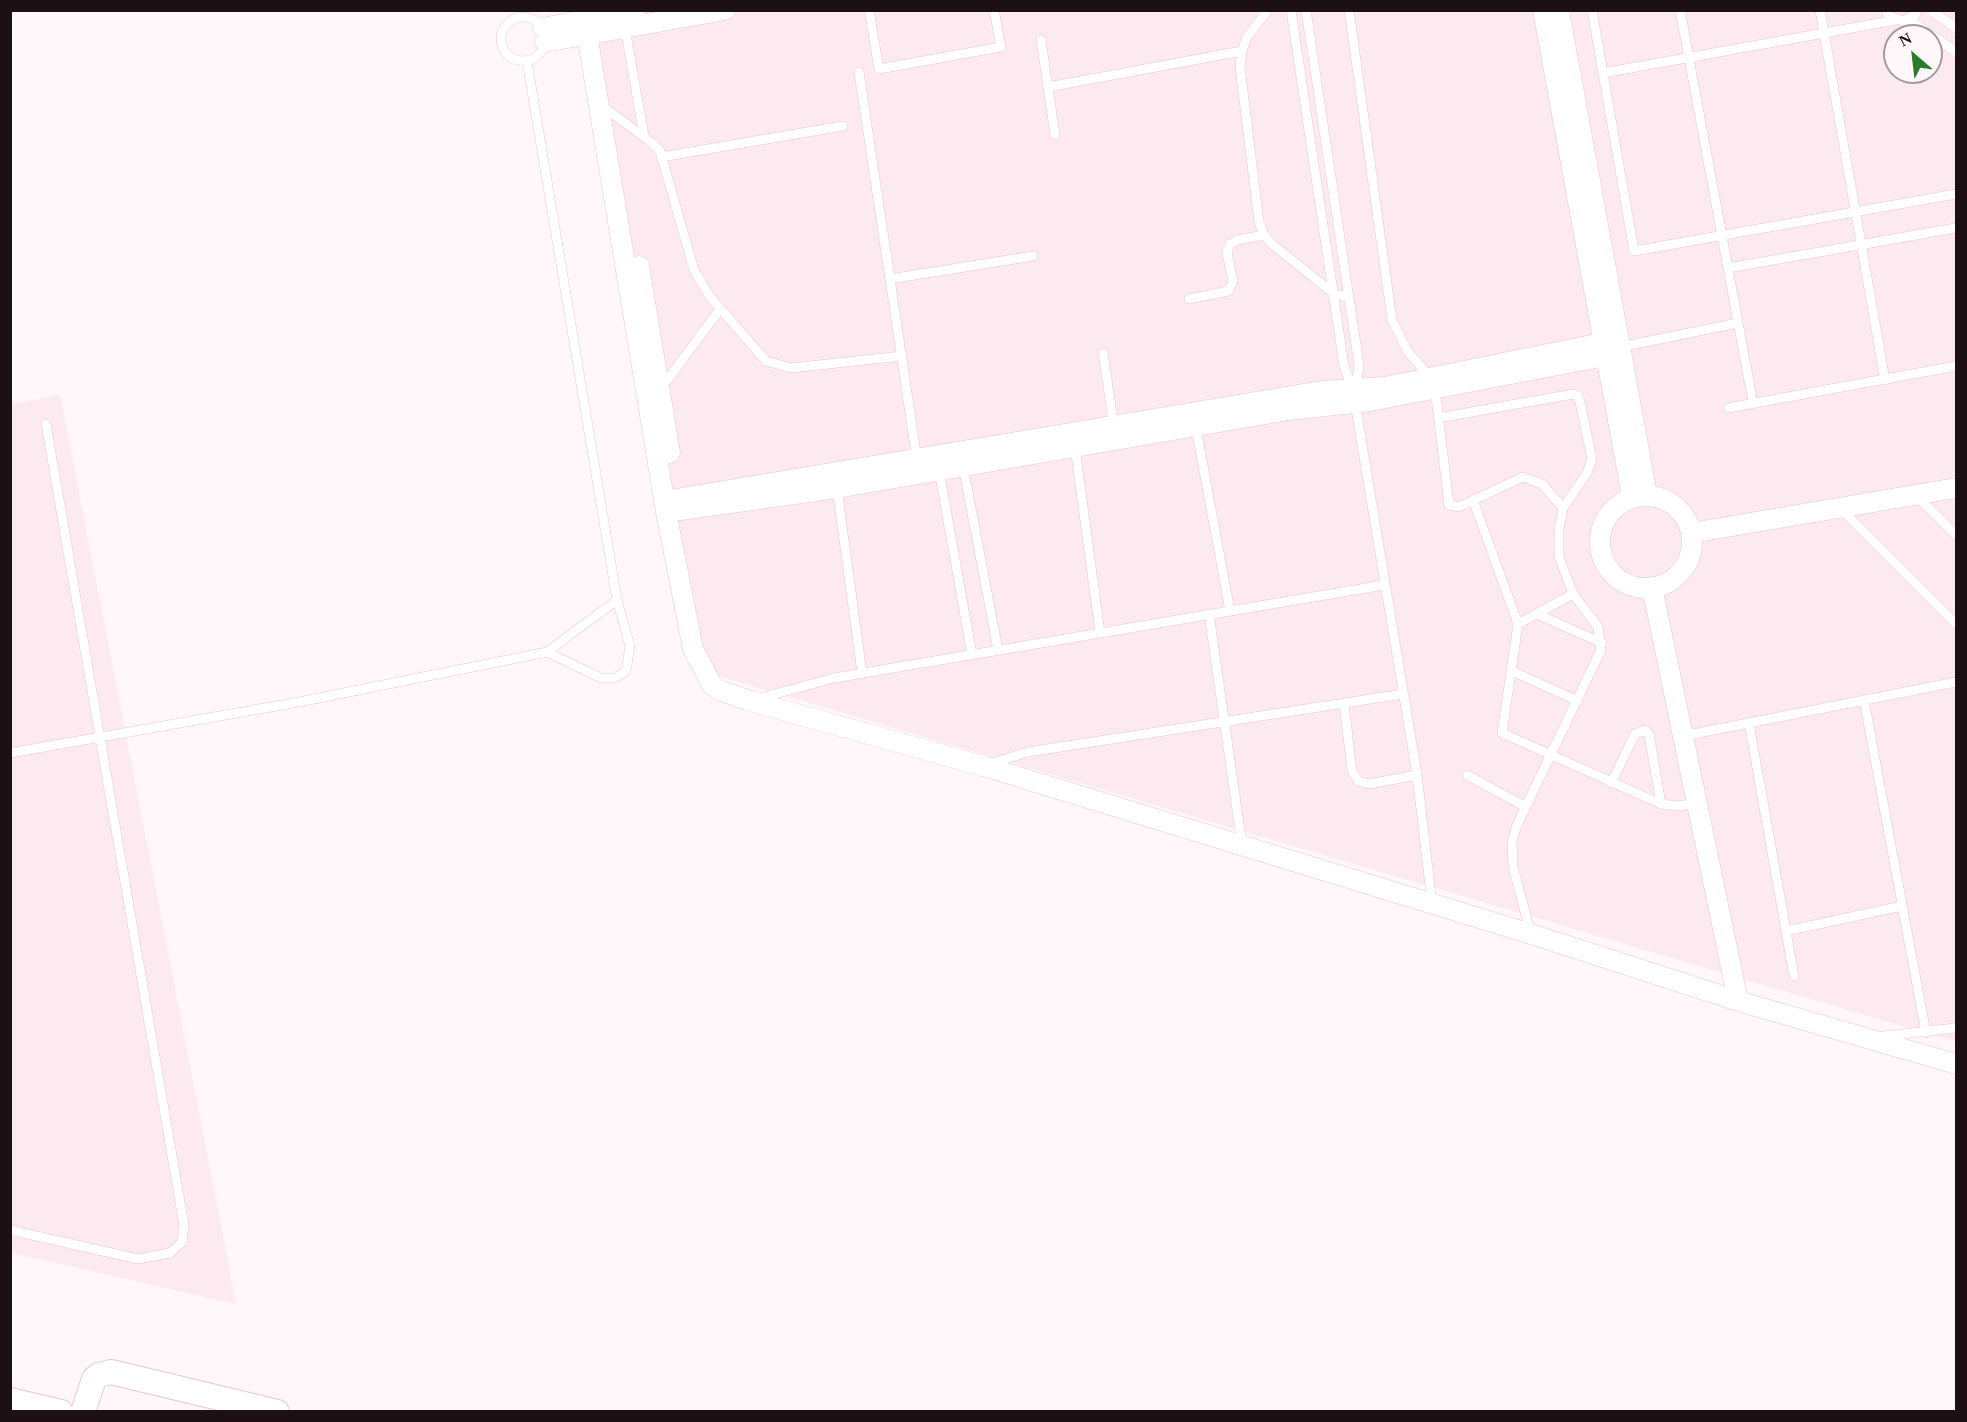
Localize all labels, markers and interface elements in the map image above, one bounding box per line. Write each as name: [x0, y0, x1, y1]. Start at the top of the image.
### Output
north arrow: [1883, 24, 1943, 84]
text: N: [1896, 29, 1914, 50]

